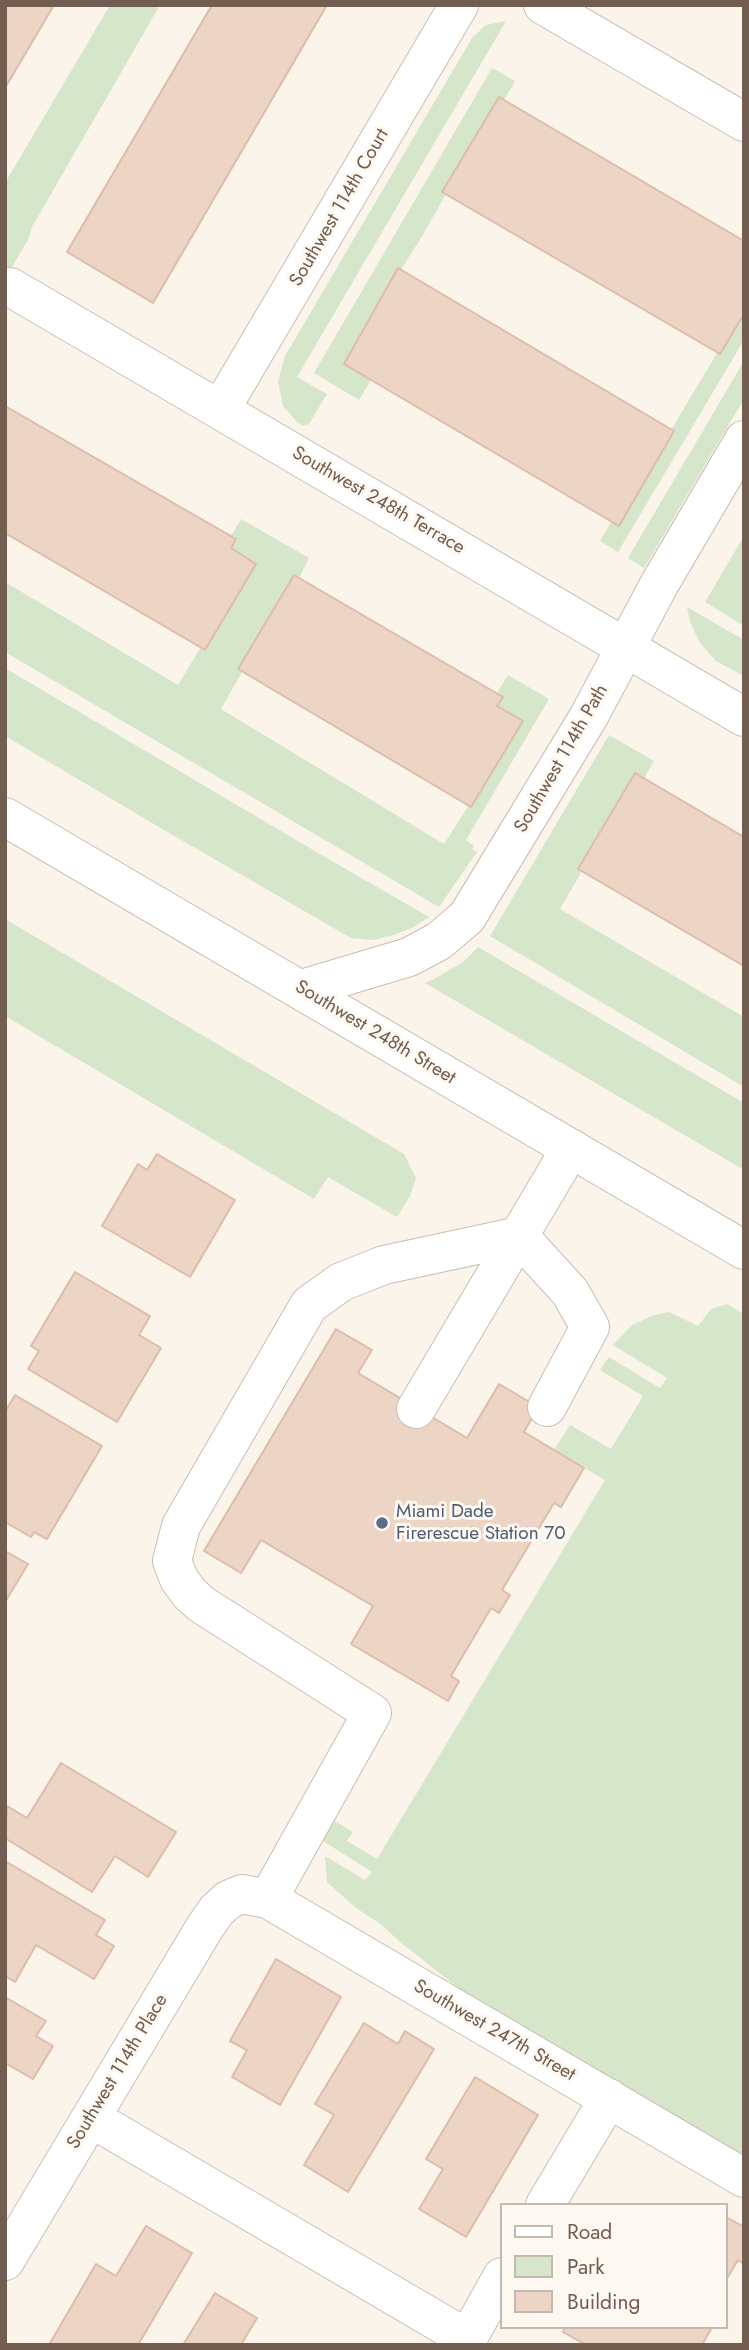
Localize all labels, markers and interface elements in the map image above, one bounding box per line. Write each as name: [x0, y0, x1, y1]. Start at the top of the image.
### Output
street label: Southwest 114th Court: [286, 125, 394, 291]
street label: Southwest 248th Terrace: [288, 442, 468, 560]
street label: Southwest 114th Path: [510, 681, 614, 837]
street label: Southwest 248th Street: [291, 976, 459, 1090]
place label: Miami Dade Firerescue Station 70: [396, 1501, 566, 1545]
marker: Miami Dade Firerescue Station 70: [374, 1515, 390, 1531]
street label: Southwest 247th Street: [409, 1975, 579, 2087]
street label: Southwest 114th Place: [63, 1990, 173, 2154]
legend: [500, 2203, 728, 2329]
text: Road: [567, 2217, 612, 2247]
text: Park: [567, 2252, 604, 2282]
text: Building: [567, 2287, 640, 2317]

